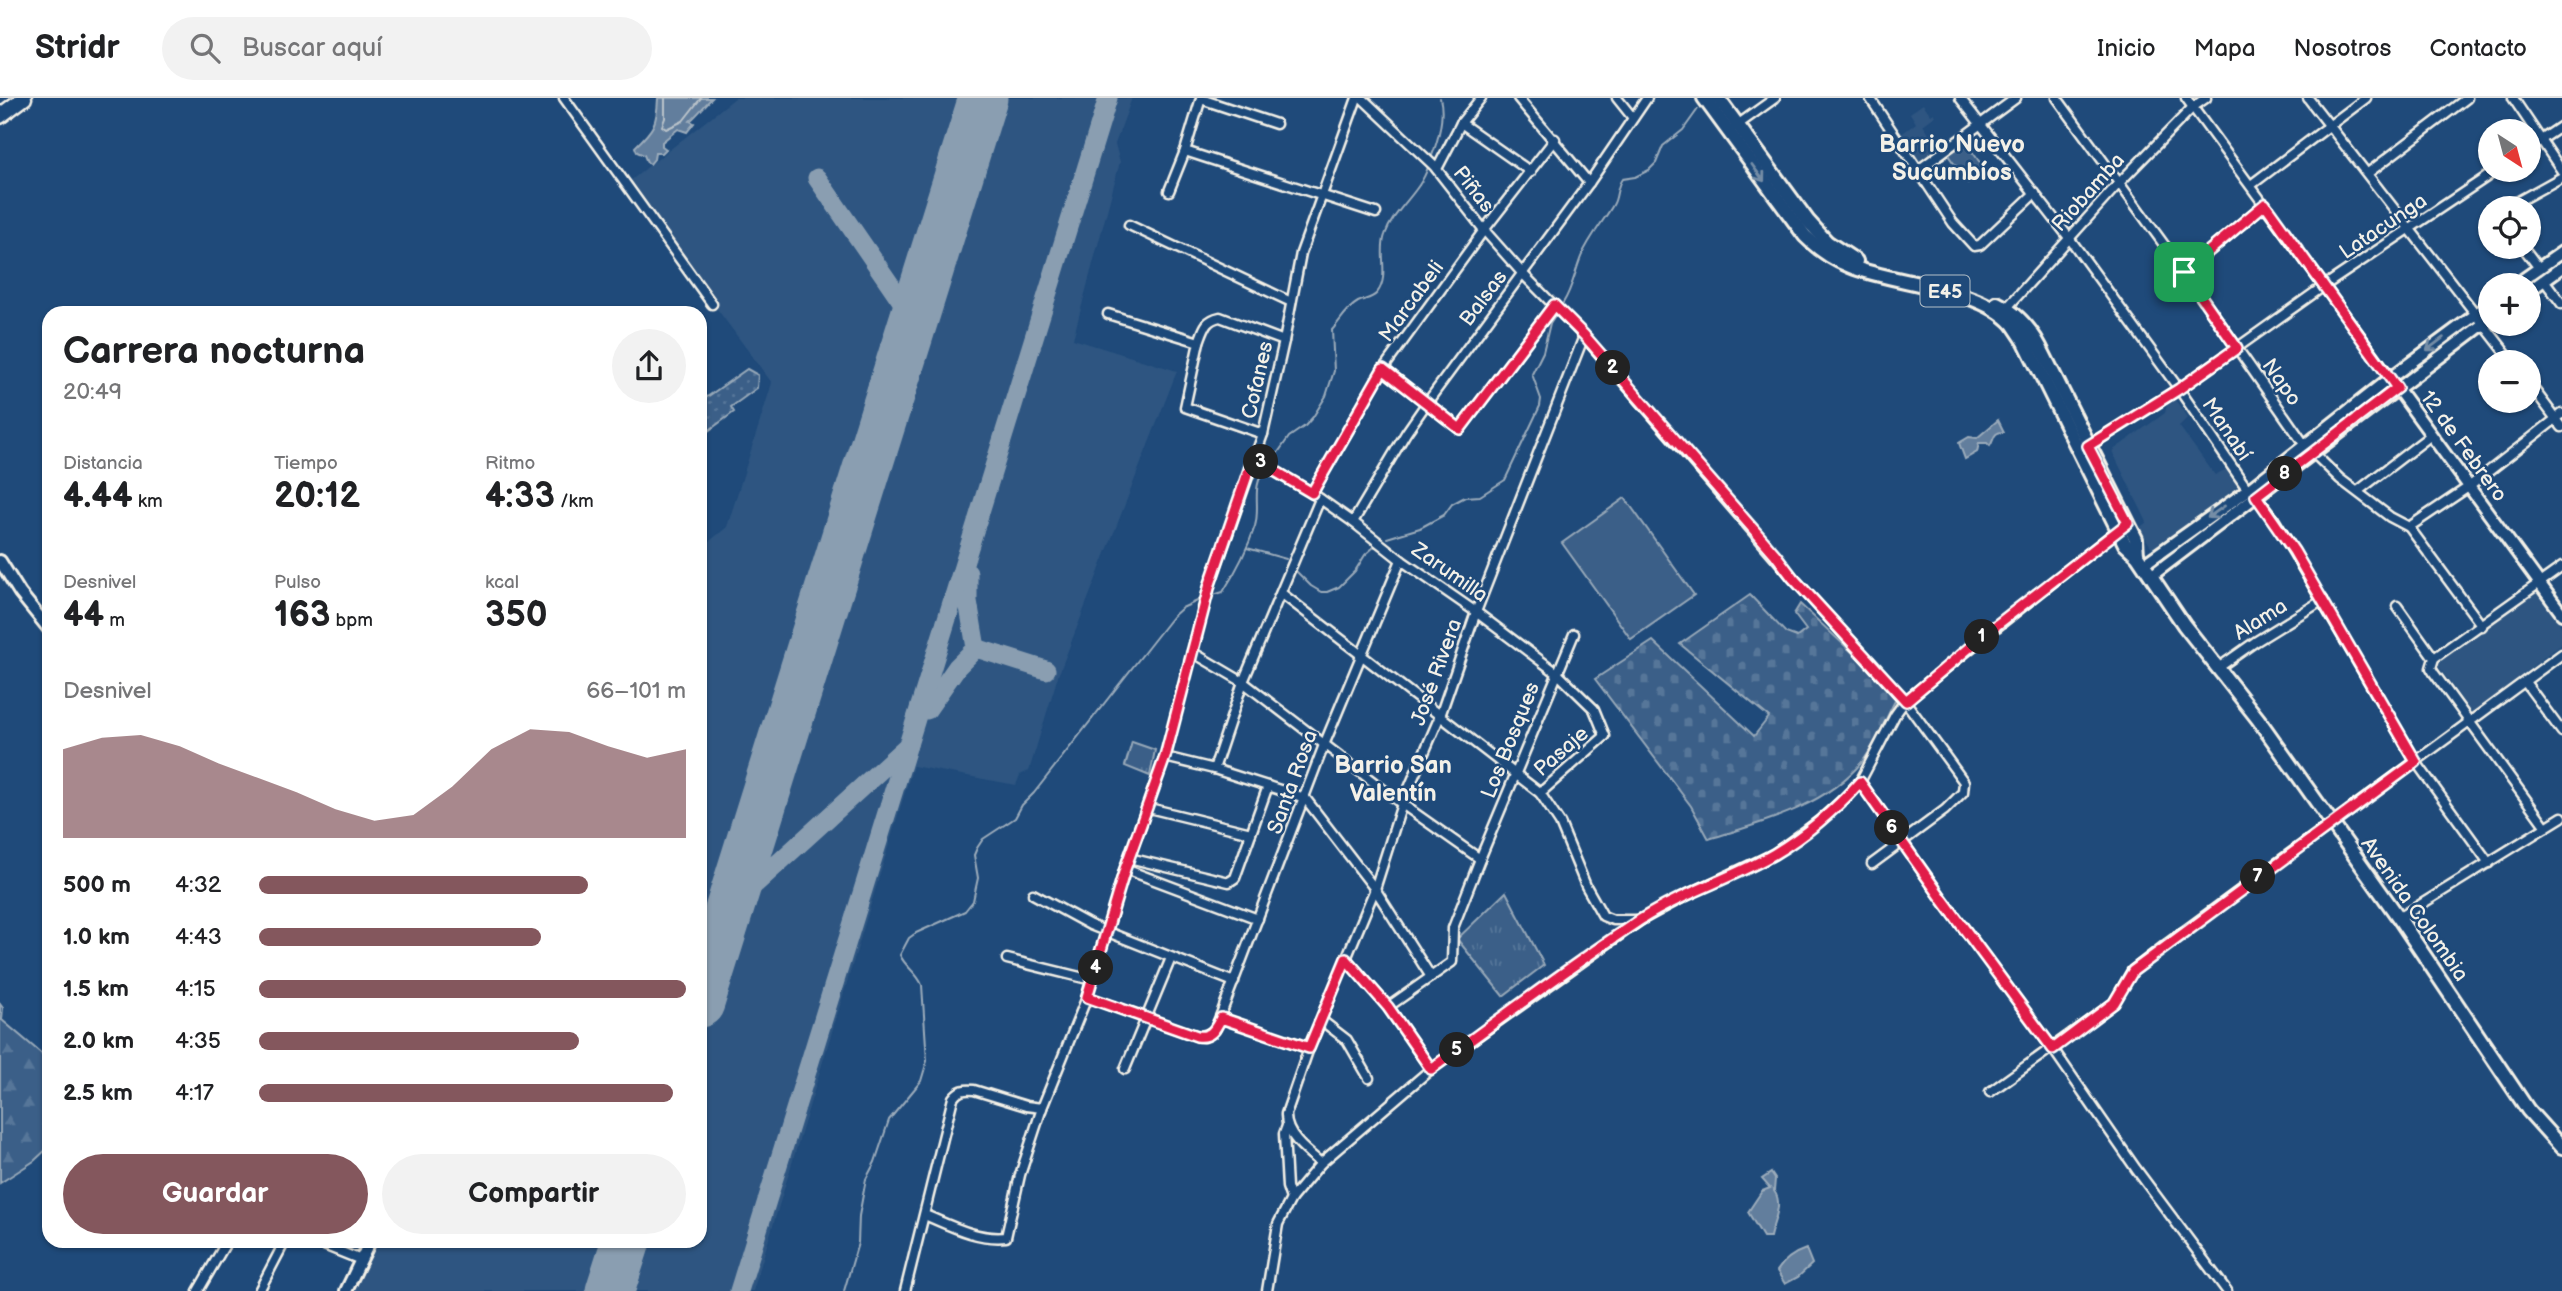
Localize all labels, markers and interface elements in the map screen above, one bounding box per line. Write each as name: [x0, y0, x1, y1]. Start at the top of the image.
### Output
search box: [162, 17, 652, 80]
text: Stridr: [35, 28, 120, 68]
icon: search: [186, 29, 224, 67]
text: Buscar aquí: [242, 33, 382, 64]
text: Inicio: [2097, 34, 2156, 63]
text: Mapa: [2194, 34, 2256, 63]
text: Nosotros: [2294, 34, 2391, 63]
text: Contacto: [2429, 34, 2527, 63]
north arrow: [2478, 119, 2541, 182]
map controls: [2478, 119, 2541, 413]
district label: Barrio Nuevo Sucumbíos: [1879, 130, 2025, 187]
street label: Riobamba: [2047, 148, 2130, 237]
street label: Piñas: [1448, 161, 1500, 218]
one-way arrow: [1750, 164, 1765, 183]
street label: Latacunga: [2335, 188, 2432, 265]
button: locate: [2478, 196, 2541, 259]
pin: [2154, 242, 2214, 302]
icon: arrive: [2165, 253, 2203, 291]
street label: Marcabeli: [1374, 256, 1449, 347]
street label: Balsas: [1454, 265, 1513, 331]
button: +: [2478, 273, 2541, 336]
road number: E45: [1920, 276, 1969, 307]
text: Carrera nocturna: [63, 329, 365, 374]
button: share: [612, 329, 686, 403]
one-way arrow: [2426, 336, 2445, 351]
street label: Cofanes: [1236, 339, 1279, 421]
pin: 2: [1596, 350, 1630, 386]
button: −: [2478, 350, 2541, 413]
street label: Napo: [2256, 354, 2307, 411]
text: 2: [1607, 356, 1618, 379]
text: 20:49: [63, 378, 122, 406]
street label: 12 de Febrero: [2415, 386, 2512, 507]
street label: Manabí: [2196, 393, 2257, 466]
pin: 3: [1244, 444, 1278, 480]
text: 3: [1255, 450, 1266, 473]
text: Distancia: [63, 452, 143, 475]
text: Tiempo: [274, 452, 338, 475]
text: Ritmo: [485, 452, 535, 475]
pin: 8: [2268, 456, 2302, 492]
text: 8: [2279, 462, 2290, 485]
text: 4.44: [63, 475, 133, 518]
text: 20:12: [274, 475, 360, 518]
text: 4:33: [485, 475, 555, 518]
text: km: [133, 490, 163, 513]
text: /km: [555, 490, 594, 513]
one-way arrow: [2207, 505, 2226, 519]
street label: Zarumilla: [1406, 537, 1493, 608]
text: Desnivel: [63, 571, 136, 594]
text: Pulso: [274, 571, 321, 594]
text: kcal: [485, 571, 519, 594]
street label: Alama: [2229, 593, 2292, 646]
text: 44: [63, 594, 104, 637]
text: 163: [274, 594, 330, 637]
text: 350: [485, 594, 547, 637]
text: m: [104, 609, 125, 632]
text: bpm: [330, 609, 373, 632]
street label: José Rivera: [1406, 615, 1467, 729]
pin: 1: [1965, 620, 2000, 654]
text: 1: [1978, 625, 1986, 648]
text: Desnivel: [63, 677, 152, 705]
text: 66–101 m: [586, 677, 686, 705]
street label: Los Bosques: [1476, 678, 1545, 802]
street label: Pasaje: [1529, 721, 1594, 782]
street label: Santa Rosa: [1262, 727, 1323, 838]
district label: Barrio San Valentín: [1334, 751, 1452, 808]
pin: 6: [1874, 810, 1910, 846]
text: 6: [1886, 816, 1897, 839]
street label: Avenida Colombia: [2355, 832, 2474, 986]
pin: 7: [2240, 860, 2276, 894]
text: 7: [2252, 865, 2263, 888]
text: 500 m: [63, 871, 131, 899]
text: 4:32: [175, 871, 221, 899]
text: 1.0 km: [63, 923, 130, 951]
text: 4:43: [175, 923, 222, 951]
pin: 4: [1078, 950, 1114, 986]
text: 4: [1090, 956, 1101, 979]
text: 1.5 km: [63, 975, 129, 1003]
text: 4:15: [175, 975, 216, 1003]
text: 2.0 km: [63, 1027, 134, 1055]
text: 4:35: [175, 1027, 221, 1055]
pin: 5: [1440, 1032, 1474, 1068]
text: 5: [1451, 1038, 1462, 1061]
text: 2.5 km: [63, 1079, 133, 1107]
text: 4:17: [175, 1079, 214, 1107]
button: Guardar: [63, 1154, 368, 1234]
button: Compartir: [382, 1154, 686, 1234]

